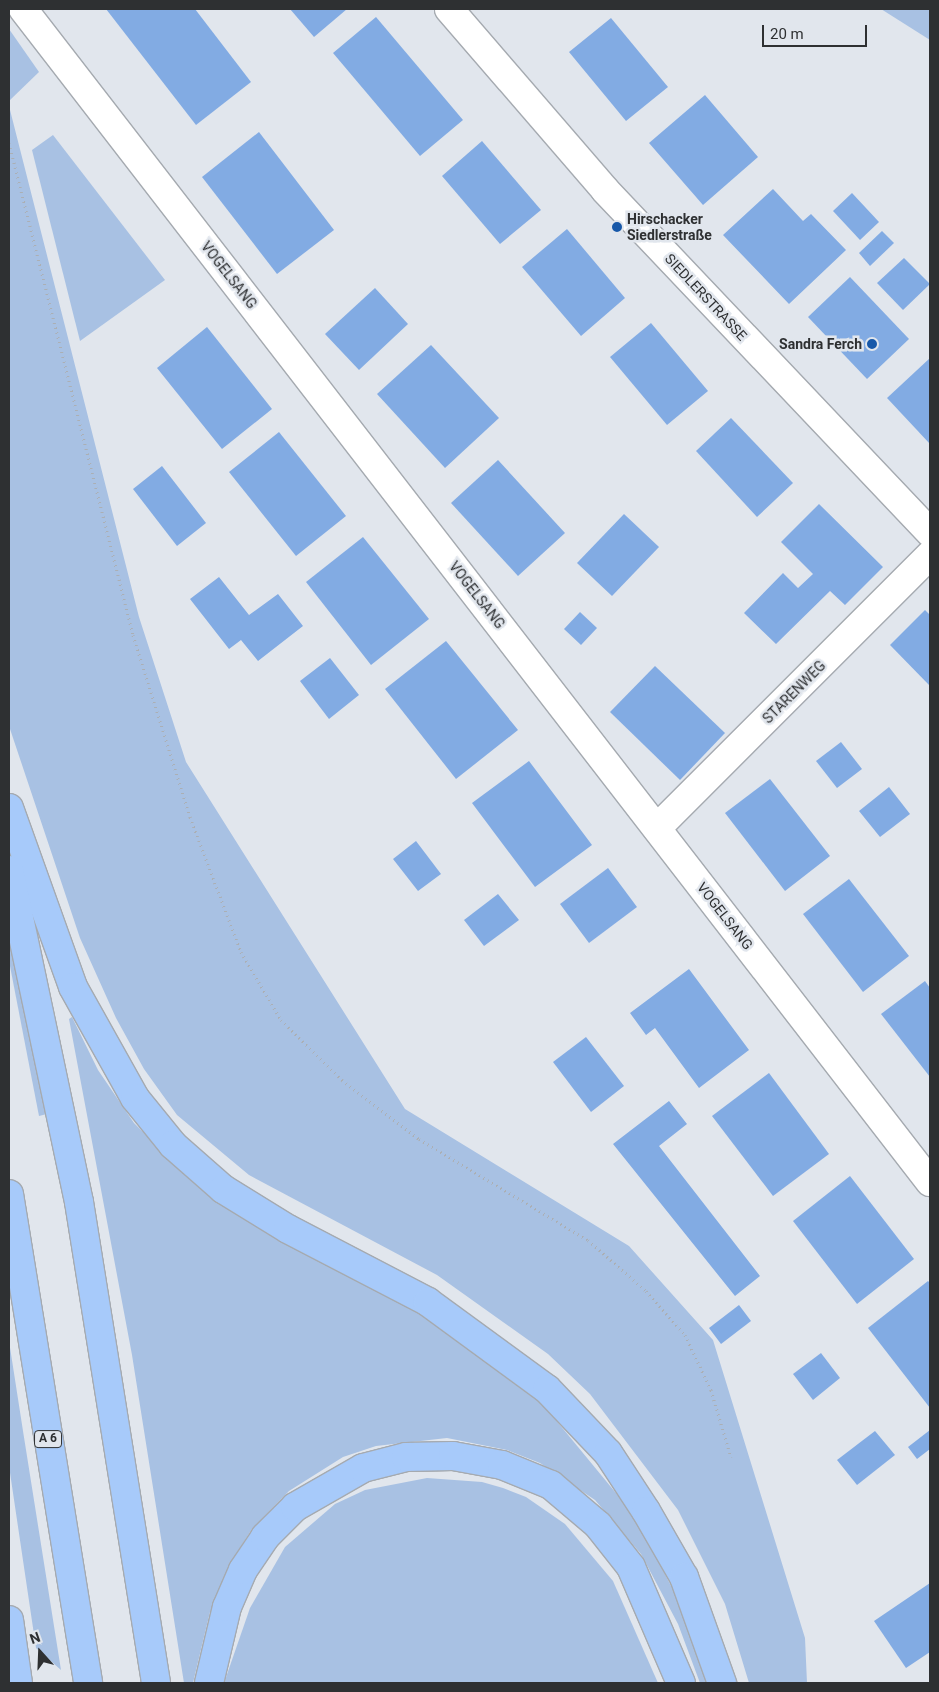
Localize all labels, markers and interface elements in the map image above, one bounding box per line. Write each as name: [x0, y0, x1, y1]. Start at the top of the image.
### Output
scale bar: [764, 15, 869, 47]
text: 20 m: [770, 25, 804, 43]
place label: Hirschacker Siedlerstraße: [627, 211, 712, 243]
marker: Hirschacker Siedlerstraße: [611, 221, 623, 233]
street label: VOGELSANG: [198, 238, 260, 312]
street label: SIEDLERSTRASSE: [662, 250, 750, 344]
place label: Sandra Ferch: [779, 336, 862, 352]
marker: Sandra Ferch: [866, 338, 878, 350]
street label: VOGELSANG: [446, 558, 508, 632]
street label: STARENWEG: [759, 657, 829, 727]
street label: VOGELSANG: [694, 879, 756, 953]
road number: A 6: [33, 1430, 63, 1448]
north arrow: [15, 1627, 65, 1677]
text: N: [27, 1629, 42, 1647]

